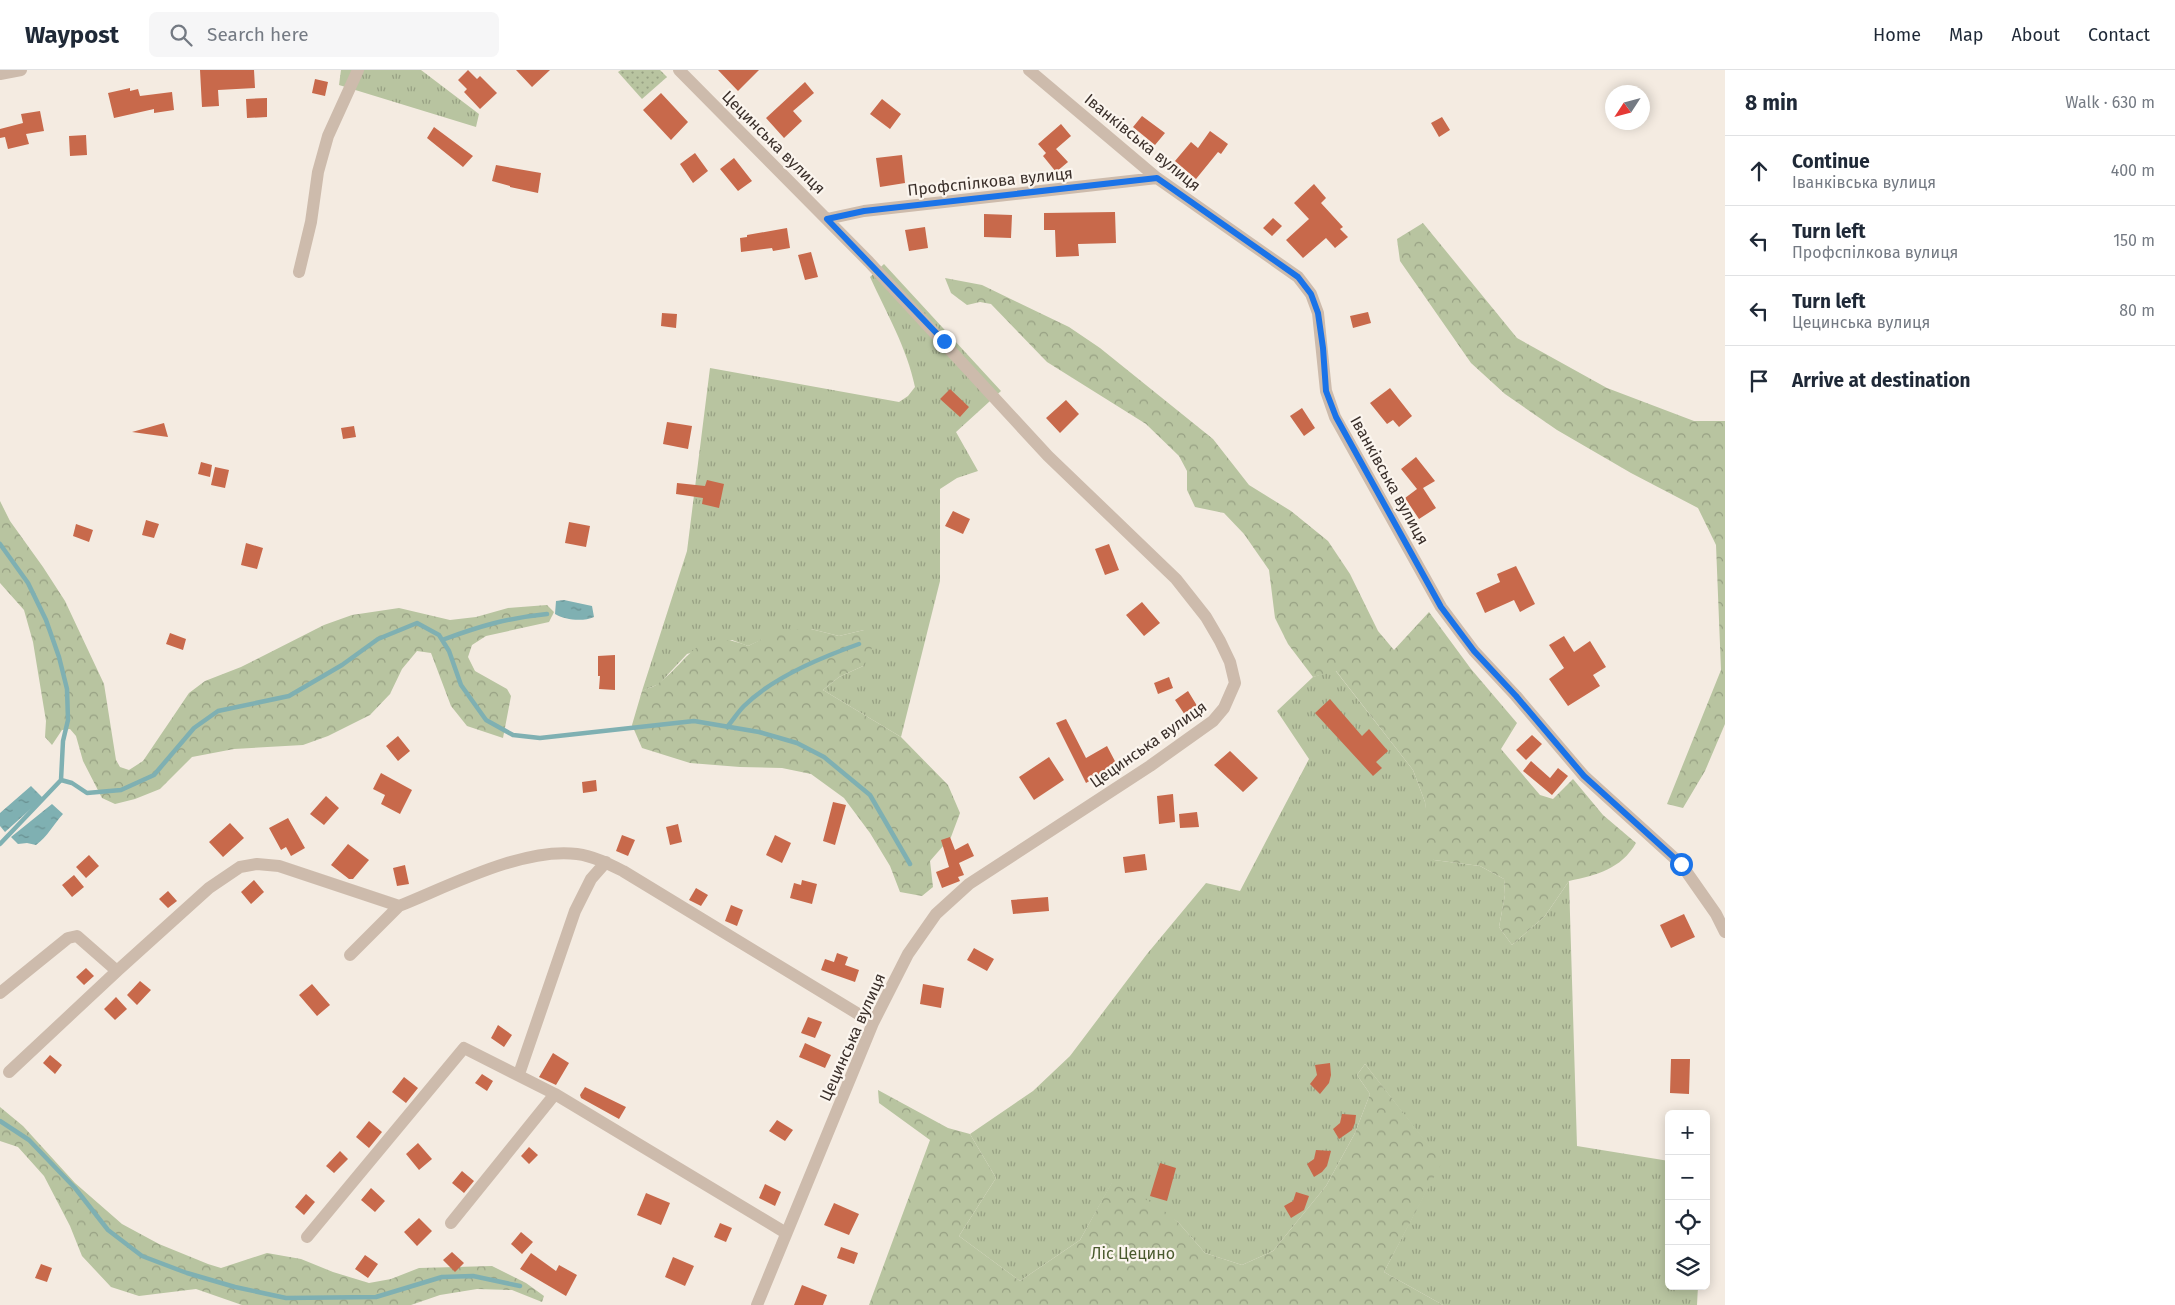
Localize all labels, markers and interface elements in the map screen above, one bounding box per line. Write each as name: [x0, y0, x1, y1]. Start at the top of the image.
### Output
search box: [149, 12, 499, 57]
text: Waypost: [25, 21, 119, 49]
icon: search: [167, 21, 195, 49]
text: Search here: [207, 23, 309, 46]
text: Home: [1873, 24, 1921, 46]
text: Map: [1949, 24, 1983, 46]
text: About: [2011, 24, 2060, 46]
text: Contact: [2088, 24, 2150, 46]
north arrow: [1605, 85, 1650, 130]
street label: Цецинська вулиця: [718, 87, 829, 198]
street label: Іванківська вулиця: [1081, 90, 1205, 195]
text: 8 min: [1745, 90, 1798, 116]
text: Walk · 630 m: [2065, 93, 2155, 112]
text: Continue: [1792, 150, 1870, 173]
icon: ahead: [1745, 157, 1773, 185]
text: 400 m: [2111, 161, 2155, 180]
street label: Профспілкова вулиця: [906, 163, 1074, 200]
text: Іванківська вулиця: [1792, 173, 1936, 192]
text: Turn left: [1792, 220, 1866, 243]
icon: left: [1745, 227, 1773, 255]
text: 150 m: [2113, 231, 2155, 250]
text: Профспілкова вулиця: [1792, 243, 1958, 262]
text: Turn left: [1792, 290, 1866, 313]
icon: left: [1745, 297, 1773, 325]
text: 80 m: [2119, 301, 2155, 320]
text: Цецинська вулиця: [1792, 313, 1930, 332]
route end: [933, 330, 956, 353]
icon: arrive: [1745, 367, 1773, 395]
text: Arrive at destination: [1792, 369, 1971, 392]
street label: Іванківська вулиця: [1346, 413, 1433, 548]
street label: Цецинська вулиця: [1086, 697, 1210, 792]
route start: [1670, 853, 1693, 876]
street label: Цецинська вулиця: [816, 970, 889, 1104]
map controls: [1665, 1110, 1710, 1290]
button: +: [1665, 1110, 1710, 1155]
button: −: [1665, 1155, 1710, 1200]
button: locate: [1665, 1200, 1710, 1245]
park label: Ліс Цецино: [1091, 1244, 1175, 1263]
button: layers: [1665, 1245, 1710, 1290]

